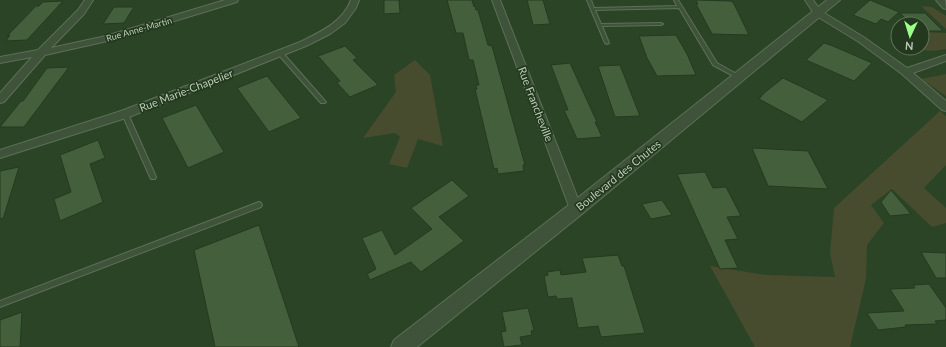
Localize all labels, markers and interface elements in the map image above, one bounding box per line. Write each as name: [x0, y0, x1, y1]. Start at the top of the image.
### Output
street label: Rue Anne-Martin: [105, 14, 173, 44]
north arrow: [890, 16, 930, 56]
text: N: [905, 40, 914, 53]
street label: Rue Francheville: [516, 65, 556, 143]
street label: Rue Marie-Chapelier: [137, 66, 235, 114]
street label: Boulevard des Chutes: [573, 137, 663, 213]

